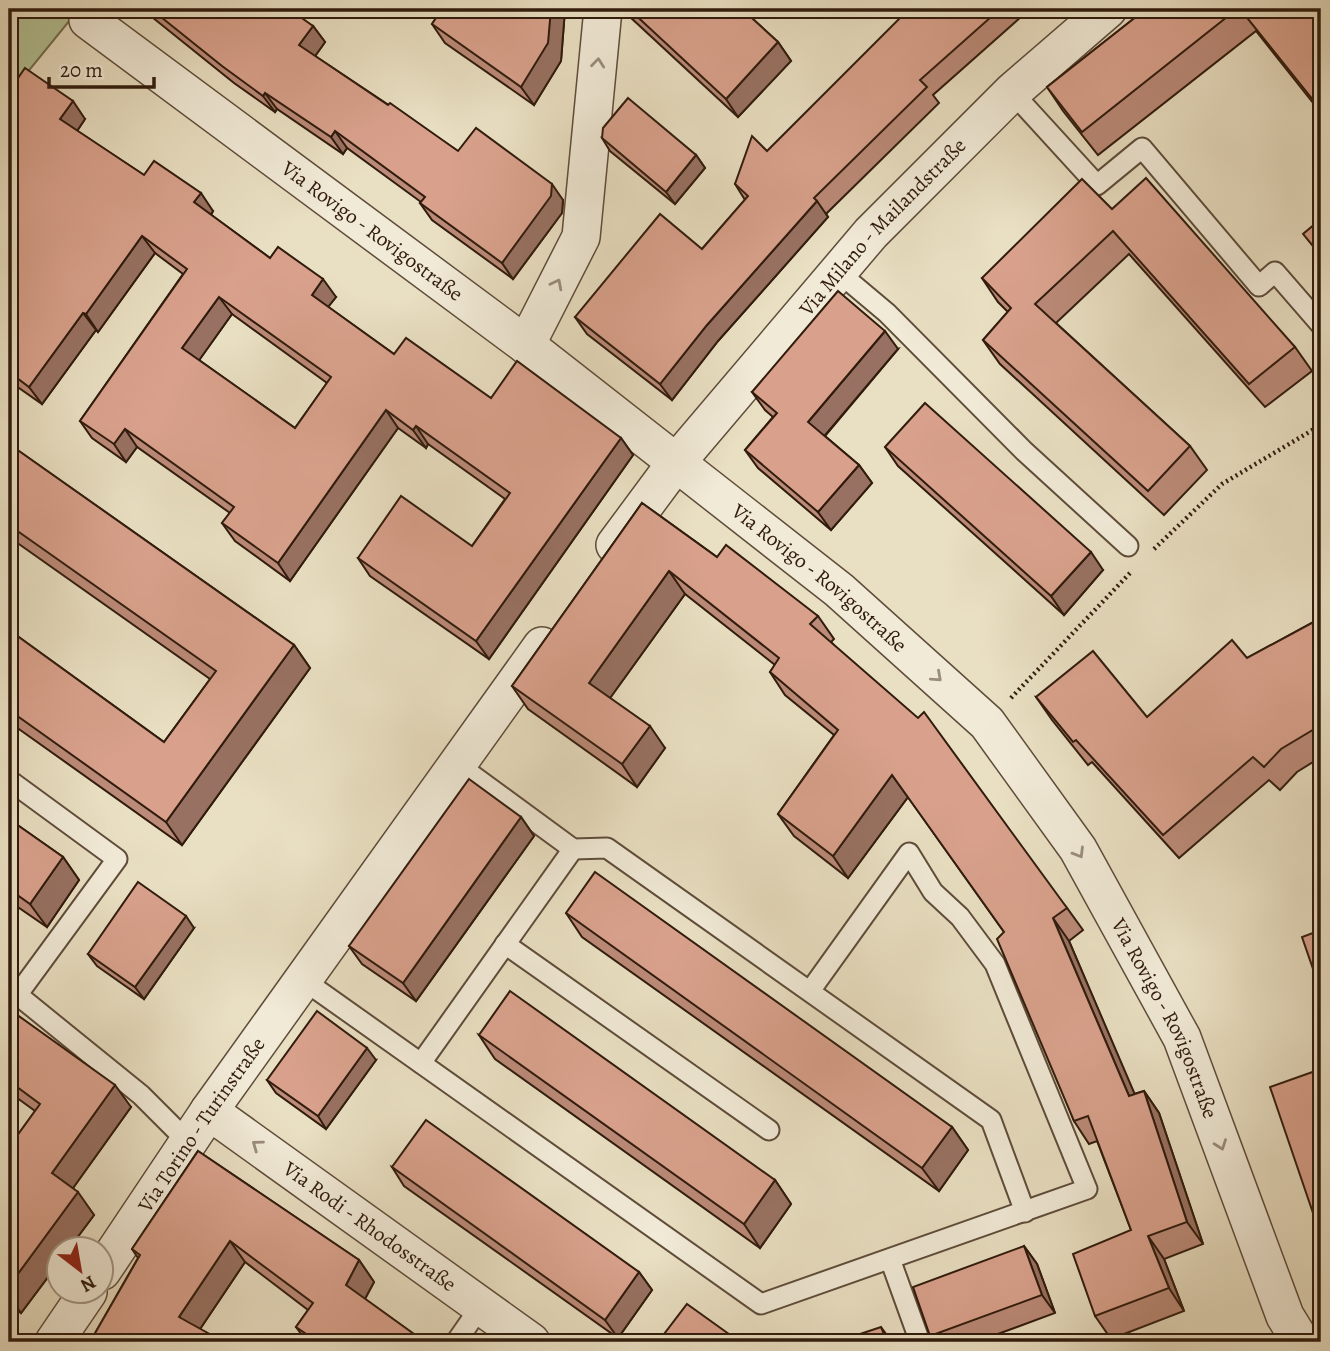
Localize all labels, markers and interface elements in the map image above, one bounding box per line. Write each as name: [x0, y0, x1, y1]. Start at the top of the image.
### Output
scale bar: [49, 46, 154, 90]
text: 20 m: [60, 56, 103, 84]
one-way arrow: [590, 58, 605, 69]
street label: Via Milano - Mailandstraße: [792, 132, 972, 323]
street label: Via Rovigo - Rovigostraße: [275, 154, 469, 308]
one-way arrow: [548, 279, 562, 291]
street label: Via Rovigo - Rovigostraße: [725, 497, 913, 658]
one-way arrow: [928, 669, 941, 682]
one-way arrow: [1071, 845, 1084, 858]
street label: Via Rovigo - Rovigostraße: [1104, 912, 1225, 1122]
street label: Via Torino - Turinstraße: [131, 1031, 272, 1218]
one-way arrow: [1213, 1138, 1227, 1150]
one-way arrow: [252, 1141, 265, 1154]
street label: Via Rodi - Rhodosstraße: [277, 1154, 462, 1298]
north arrow: [46, 1236, 116, 1306]
text: N: [75, 1269, 101, 1299]

